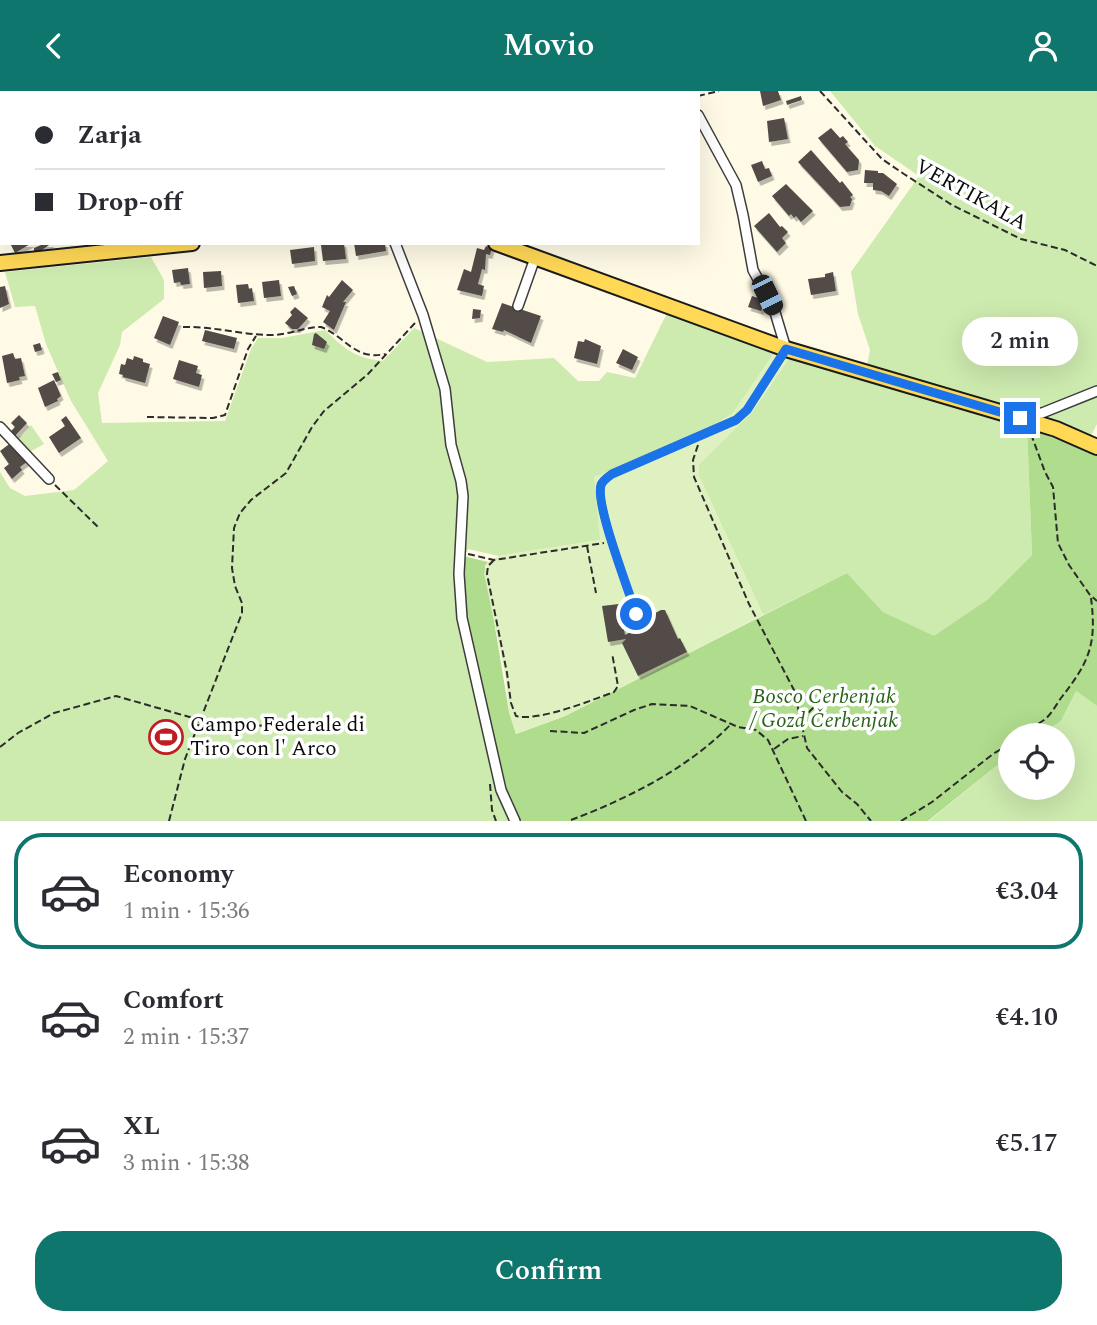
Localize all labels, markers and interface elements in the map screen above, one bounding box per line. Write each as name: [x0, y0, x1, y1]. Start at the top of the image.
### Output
text: Movio: [502, 21, 595, 70]
icon: back: [35, 27, 73, 65]
icon: person: [1024, 27, 1062, 65]
text: Zarja: [77, 115, 142, 155]
street label: VERTIKALA: [909, 151, 1033, 239]
text: Drop-off: [77, 182, 182, 222]
car: [749, 272, 786, 318]
callout: 2 min: [962, 317, 1078, 365]
text: 2 min: [990, 324, 1050, 359]
route end: [1004, 402, 1036, 434]
route start: [620, 598, 652, 630]
park label: Bosco Cerbenjak / Gozd Čerbenjak: [748, 681, 898, 737]
place label: Campo Federale di Tiro con l' Arco: [190, 709, 365, 765]
sports icon: Campo Federale di Tiro con l' Arco: [147, 718, 185, 756]
map controls: [998, 723, 1075, 800]
button: locate: [998, 723, 1075, 800]
text: Economy: [123, 854, 233, 894]
icon: car: [39, 860, 102, 923]
text: €3.04: [995, 871, 1058, 911]
text: 1 min · 15:36: [123, 894, 250, 929]
text: Comfort: [123, 980, 224, 1020]
icon: car: [39, 986, 102, 1049]
text: €4.10: [995, 997, 1058, 1037]
text: 2 min · 15:37: [123, 1020, 250, 1055]
text: XL: [123, 1106, 160, 1146]
icon: car: [39, 1112, 102, 1175]
text: €5.17: [995, 1123, 1058, 1163]
text: 3 min · 15:38: [123, 1146, 250, 1181]
button: Confirm: [35, 1231, 1062, 1311]

